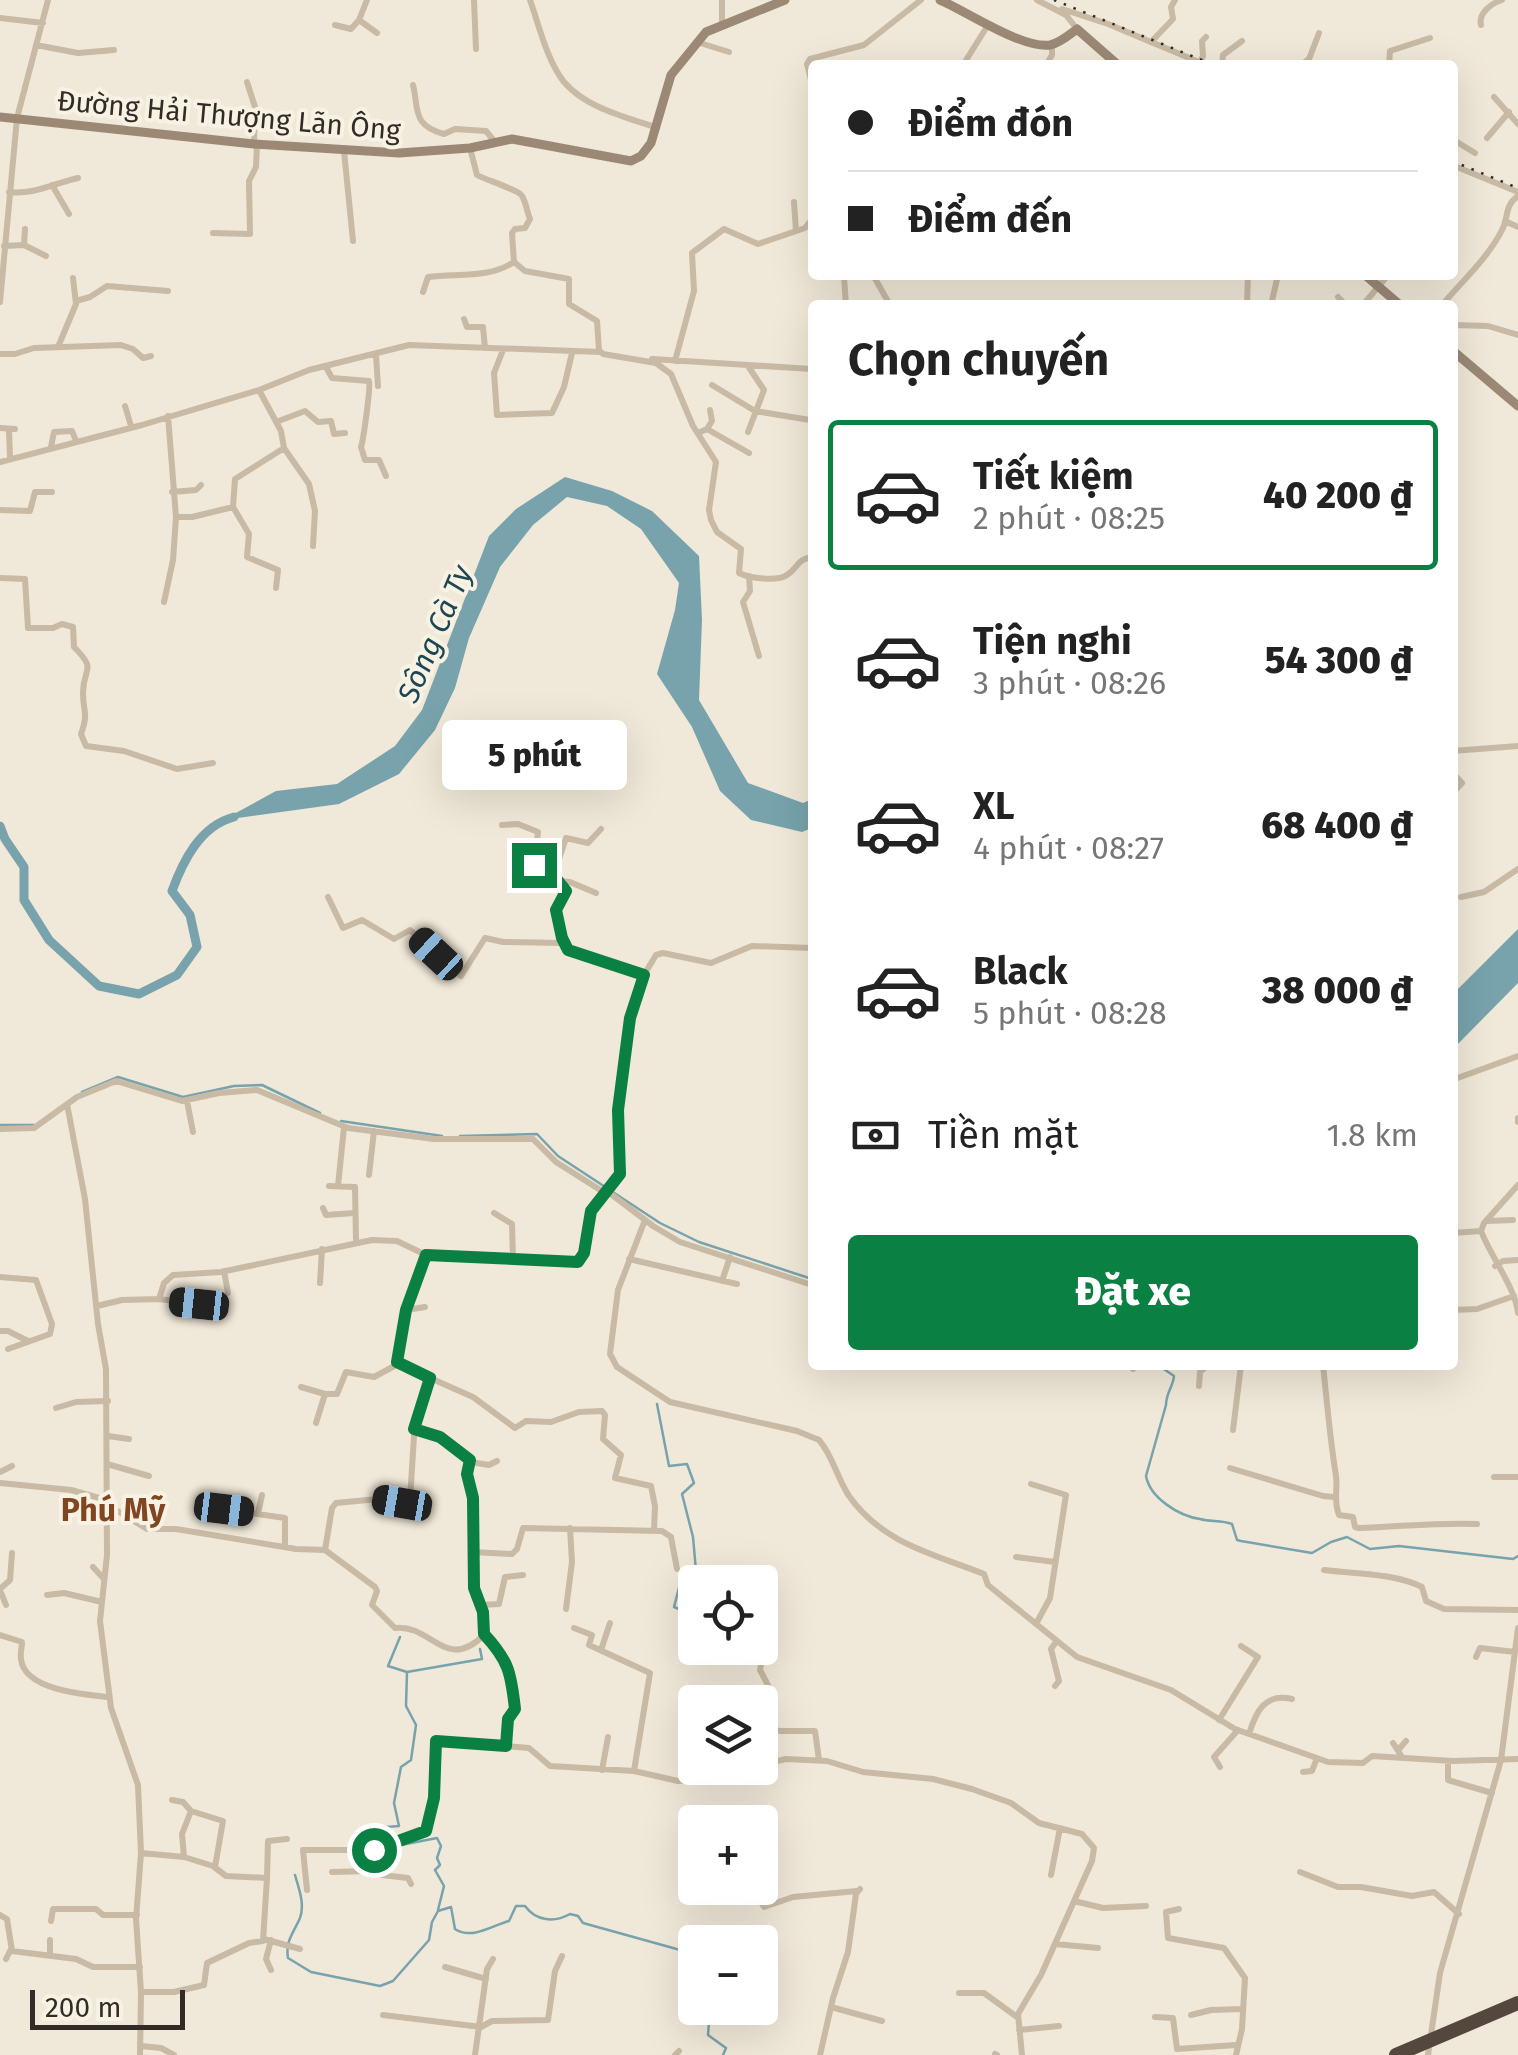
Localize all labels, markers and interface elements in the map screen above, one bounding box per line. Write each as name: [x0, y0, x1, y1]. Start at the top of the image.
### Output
street label: Đường Hải Thượng Lãn Ông: [56, 84, 402, 147]
text: Điểm đón: [908, 100, 1073, 146]
text: Điểm đến: [908, 196, 1072, 242]
text: Chọn chuyến: [848, 333, 1109, 387]
icon: car: [853, 450, 943, 540]
text: Tiết kiệm: [973, 453, 1134, 499]
text: 40 200 ₫: [1263, 472, 1413, 518]
text: 2 phút · 08:25: [973, 499, 1165, 537]
water label: Sông Cà Ty: [390, 559, 481, 709]
icon: car: [853, 615, 943, 705]
text: Tiện nghi: [973, 618, 1132, 664]
text: 54 300 ₫: [1265, 637, 1413, 683]
text: 3 phút · 08:26: [973, 664, 1166, 702]
callout: 5 phút: [442, 720, 626, 790]
text: 5 phút: [488, 736, 581, 774]
icon: car: [853, 780, 943, 870]
text: XL: [973, 783, 1015, 829]
text: 68 400 ₫: [1261, 802, 1413, 848]
text: 4 phút · 08:27: [973, 829, 1164, 867]
route end: [512, 843, 557, 888]
car: [404, 923, 468, 985]
icon: car: [853, 945, 943, 1035]
text: Black: [973, 948, 1068, 994]
text: 38 000 ₫: [1262, 967, 1413, 1013]
text: 5 phút · 08:28: [973, 994, 1167, 1032]
icon: cash: [848, 1108, 903, 1163]
text: Tiền mặt: [928, 1112, 1078, 1158]
text: 1.8 km: [1327, 1116, 1418, 1154]
button: Đặt xe: [848, 1235, 1418, 1350]
car: [168, 1286, 230, 1322]
car: [370, 1483, 434, 1523]
car: [192, 1490, 256, 1528]
district label: Phú Mỹ: [61, 1491, 166, 1529]
map controls: [678, 1565, 778, 2025]
button: locate: [678, 1565, 778, 1665]
button: layers: [678, 1685, 778, 1785]
button: +: [678, 1805, 778, 1905]
route start: [352, 1828, 397, 1873]
button: −: [678, 1925, 778, 2025]
scale bar: [30, 1985, 185, 2030]
text: 200 m: [45, 1991, 122, 2024]

